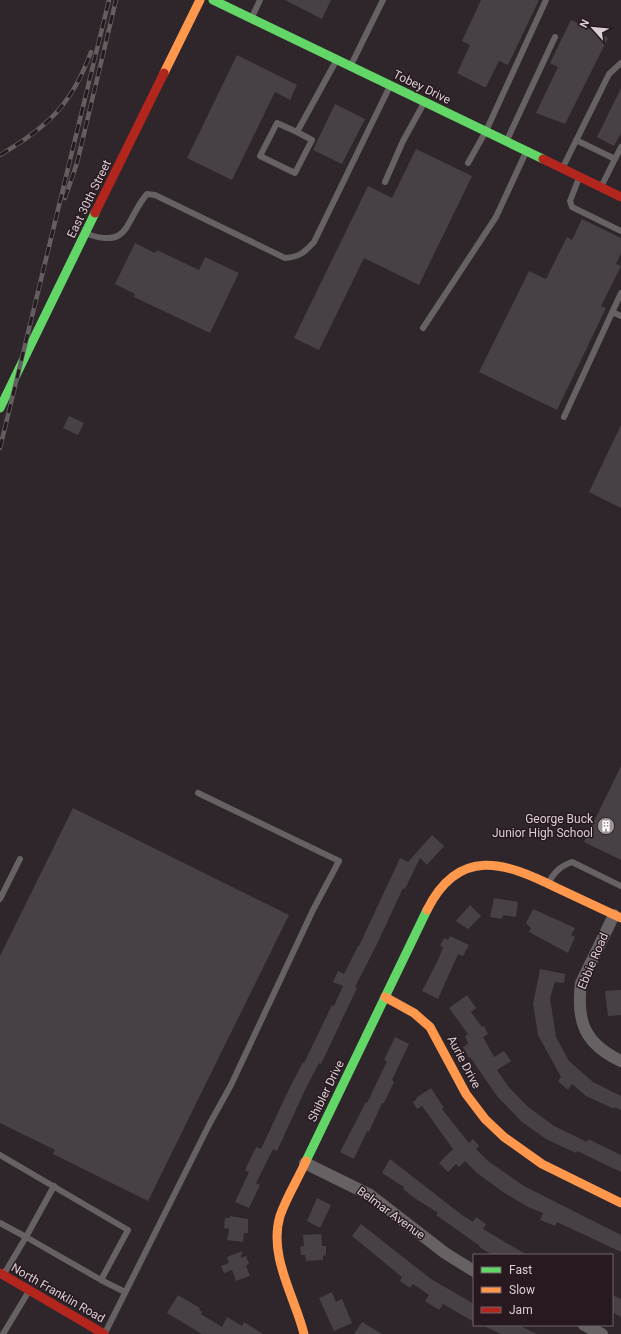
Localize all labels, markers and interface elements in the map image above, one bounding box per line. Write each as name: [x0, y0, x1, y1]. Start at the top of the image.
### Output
north arrow: [573, 8, 613, 48]
text: N: [577, 17, 592, 30]
street label: Tobey Drive: [391, 67, 453, 107]
street label: East 30th Street: [64, 158, 114, 240]
place label: George Buck Junior High School: [492, 812, 594, 840]
building icon: George Buck Junior High School: [596, 816, 616, 836]
street label: Ebbie Road: [575, 931, 611, 991]
street label: Aurie Drive: [444, 1033, 484, 1091]
street label: Shibler Drive: [305, 1058, 347, 1124]
street label: Belmar Avenue: [354, 1184, 428, 1242]
legend: [473, 1254, 613, 1326]
street label: North Franklin Road: [9, 1260, 107, 1326]
text: Fast: [509, 1263, 532, 1277]
text: Slow: [509, 1283, 535, 1297]
text: Jam: [509, 1303, 533, 1317]

